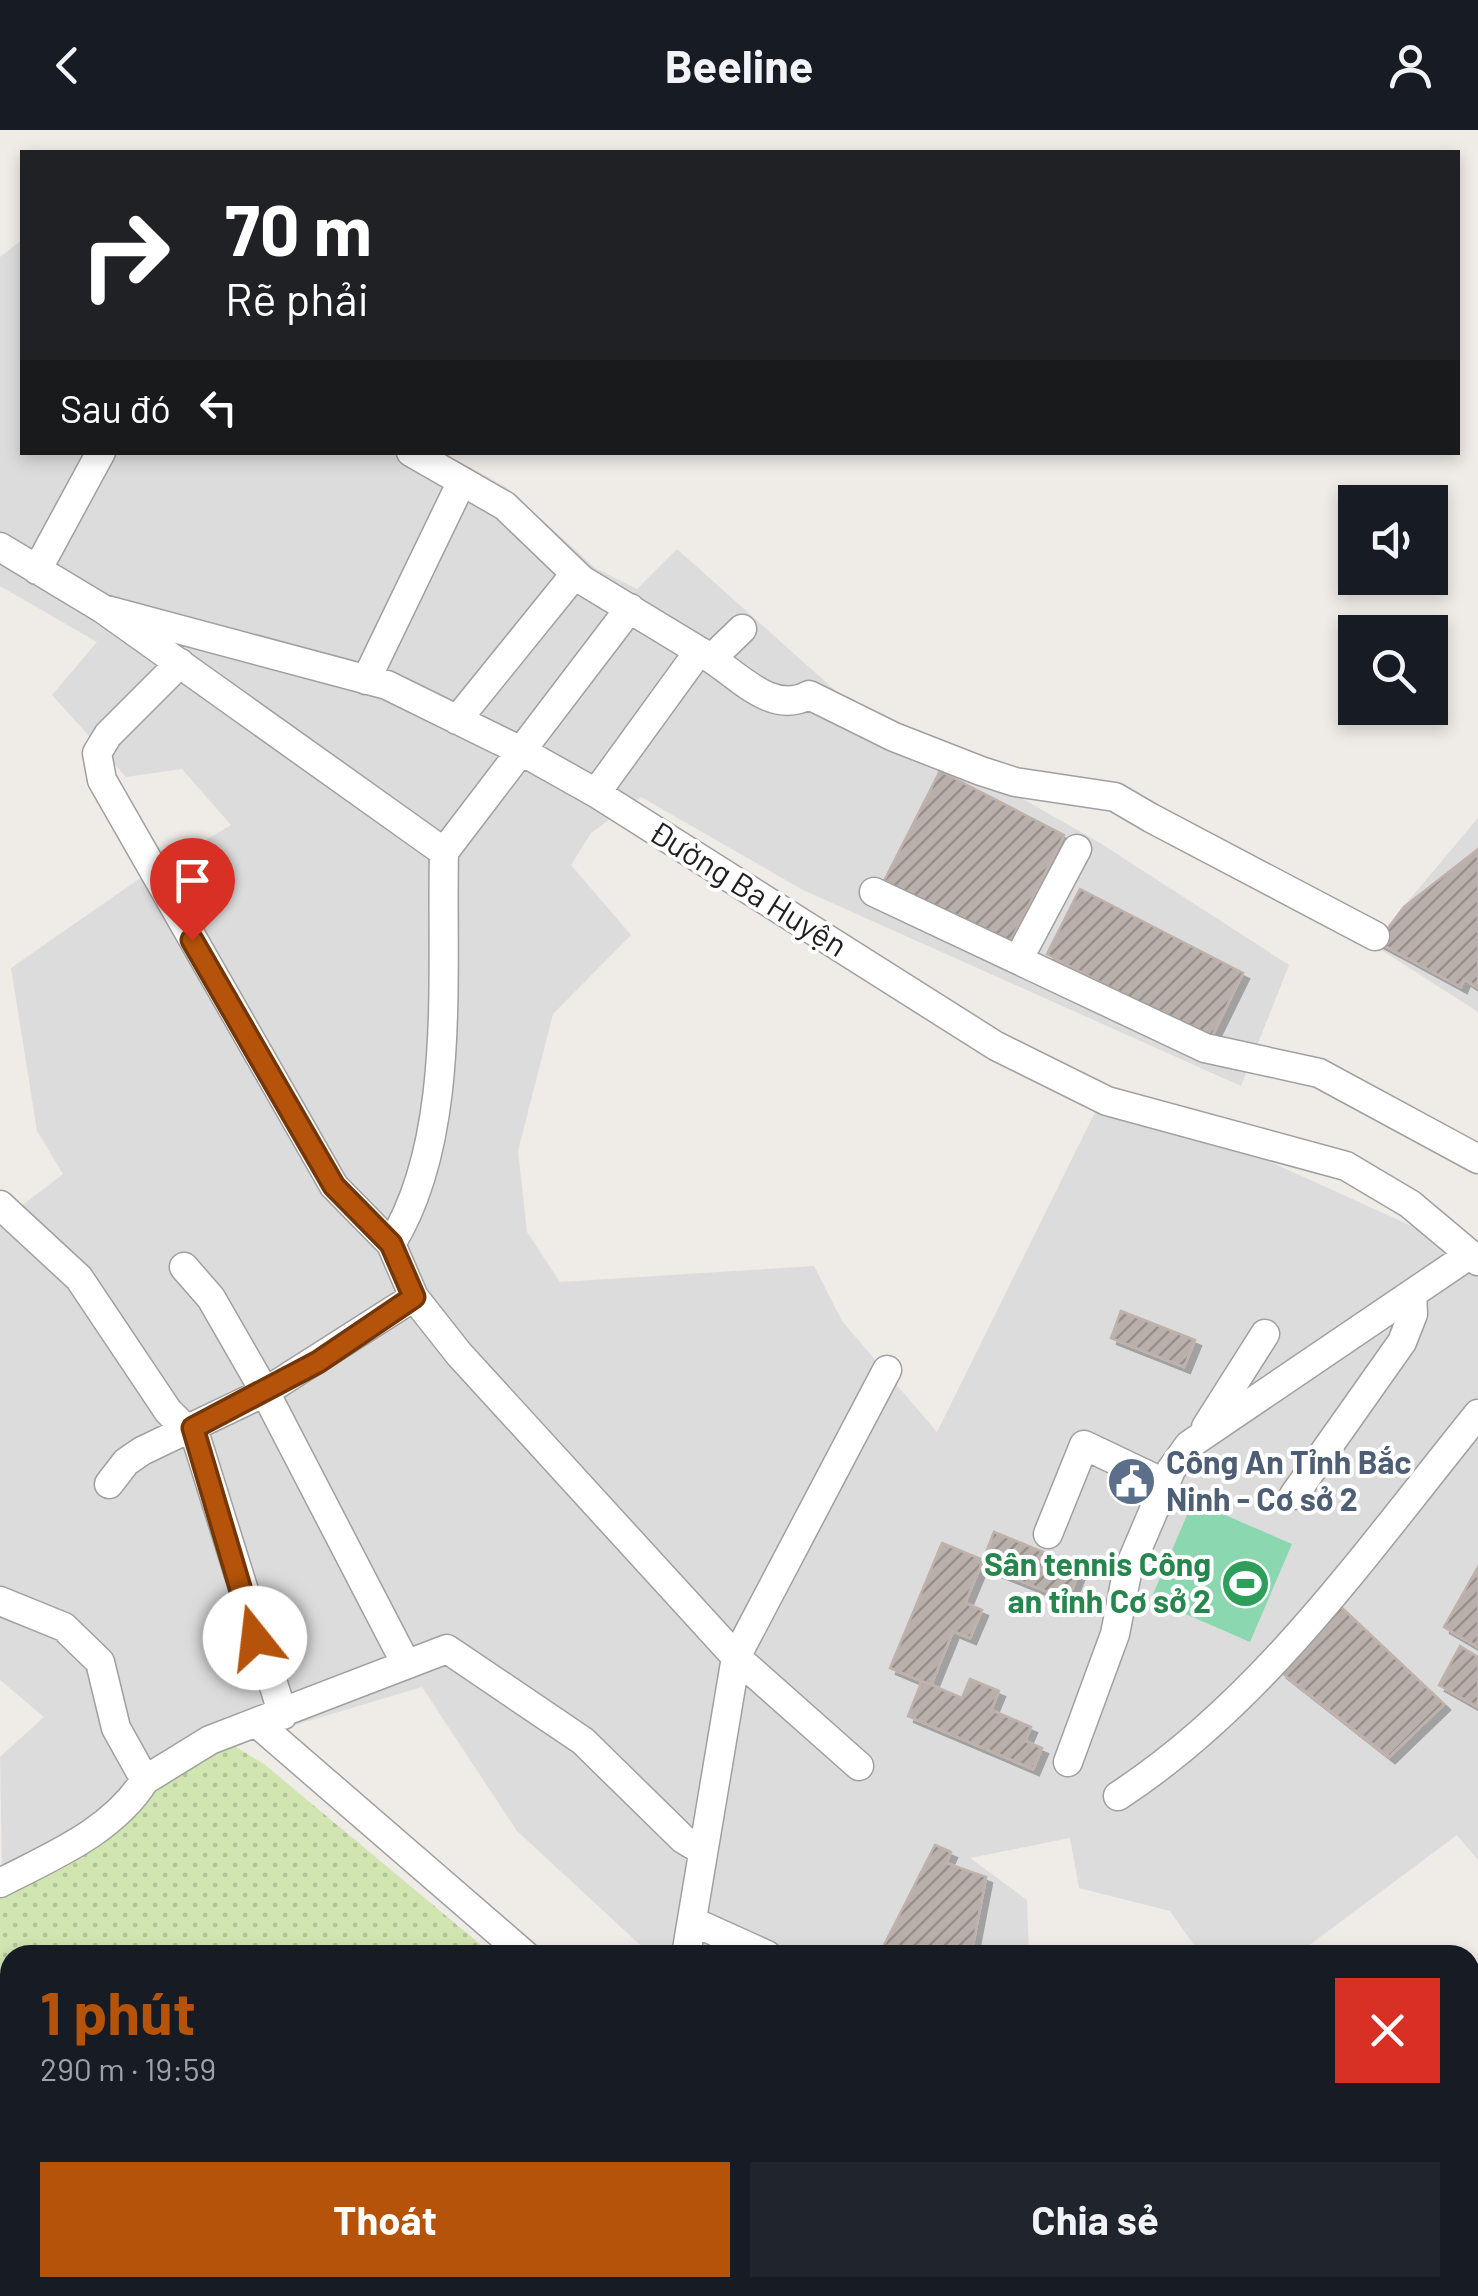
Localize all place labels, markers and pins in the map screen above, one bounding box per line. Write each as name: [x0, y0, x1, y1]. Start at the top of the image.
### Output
pin: [150, 838, 235, 941]
place label: Công An Tỉnh Bắc Ninh - Cơ sở 2: [1166, 1442, 1411, 1517]
public building icon: Công An Tỉnh Bắc Ninh - Cơ sở 2: [1105, 1455, 1157, 1507]
place label: Sân tennis Công an tỉnh Cơ sở 2: [984, 1544, 1211, 1619]
sports icon: Sân tennis Công an tỉnh Cơ sở 2: [1220, 1557, 1272, 1609]

